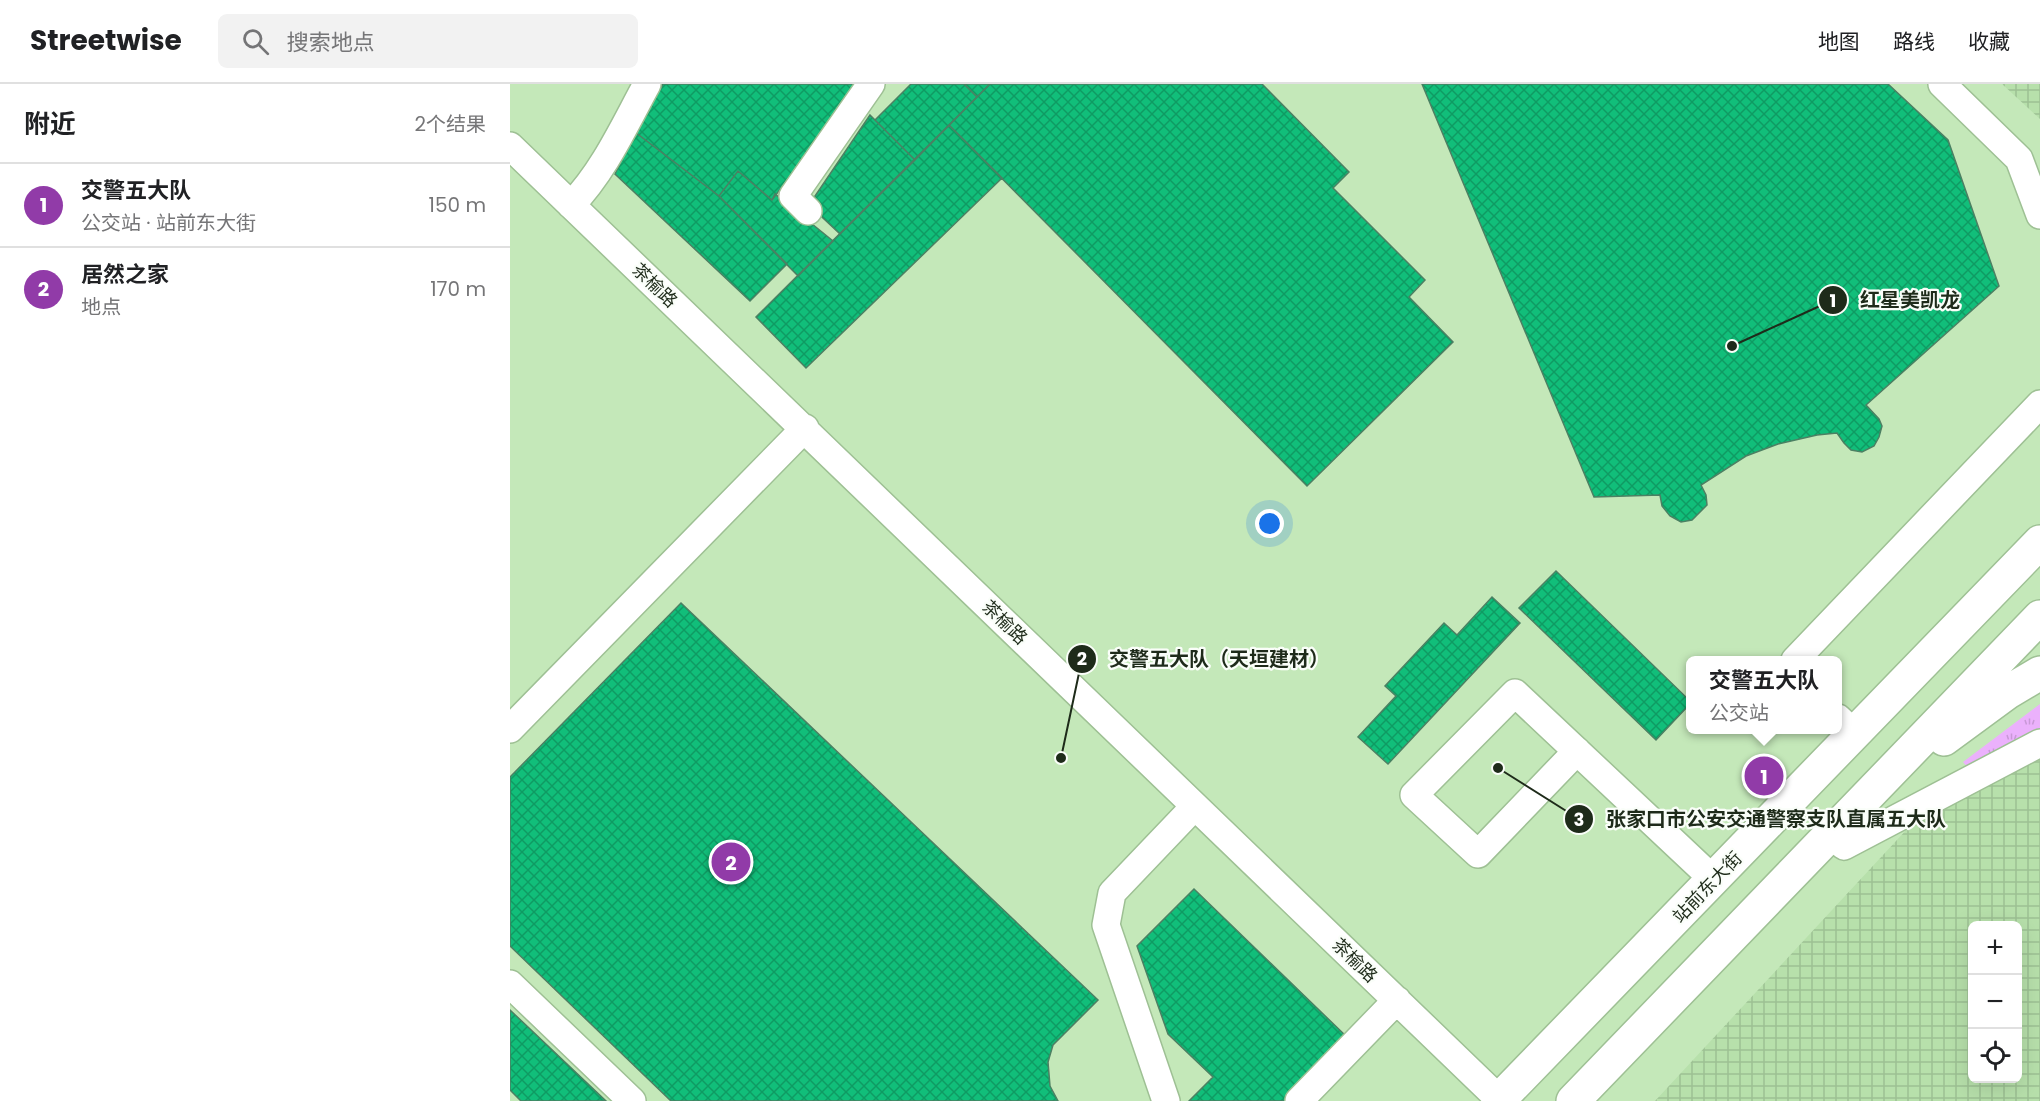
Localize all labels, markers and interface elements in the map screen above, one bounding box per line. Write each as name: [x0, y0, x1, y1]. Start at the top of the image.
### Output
search box: [218, 14, 638, 68]
text: Streetwise: [30, 21, 182, 60]
icon: search: [239, 25, 272, 58]
text: 搜索地点: [287, 27, 375, 58]
text: 地图: [1818, 27, 1860, 56]
text: 路线: [1893, 27, 1935, 56]
text: 收藏: [1968, 27, 2010, 56]
text: 附近: [24, 106, 76, 142]
text: 2个结果: [415, 110, 486, 138]
text: 交警五大队: [81, 175, 191, 206]
text: 1: [40, 191, 47, 219]
text: 150 m: [429, 191, 486, 219]
text: 公交站 · 站前东大街: [81, 209, 256, 237]
street label: 茶榆路: [627, 257, 683, 313]
text: 居然之家: [81, 259, 169, 290]
text: 2: [38, 275, 49, 303]
text: 170 m: [430, 275, 486, 303]
callout: 红星美凯龙: [1818, 281, 1972, 319]
text: 红星美凯龙: [1860, 286, 1960, 314]
text: 1: [1830, 288, 1836, 313]
text: 地点: [81, 293, 121, 321]
your location: [1255, 509, 1284, 538]
street label: 茶榆路: [977, 594, 1033, 650]
callout: 交警五大队（天垣建材）: [1067, 640, 1341, 678]
text: 交警五大队（天垣建材）: [1109, 645, 1329, 673]
text: 2: [1077, 646, 1087, 671]
popup: [1686, 656, 1842, 734]
text: 交警五大队: [1709, 665, 1819, 696]
text: 公交站: [1709, 699, 1769, 727]
pin: 1: [1744, 754, 1784, 798]
callout: 张家口市公安交通警察支队直属五大队: [1564, 800, 1958, 838]
text: 张家口市公安交通警察支队直属五大队: [1606, 805, 1946, 833]
text: 3: [1574, 807, 1584, 832]
pin: 2: [712, 840, 750, 884]
street label: 站前东大街: [1667, 846, 1747, 928]
map controls: [1968, 921, 2022, 1083]
button: +: [1968, 921, 2022, 975]
street label: 茶榆路: [1327, 932, 1383, 988]
button: −: [1968, 975, 2022, 1029]
button: locate: [1968, 1029, 2022, 1083]

